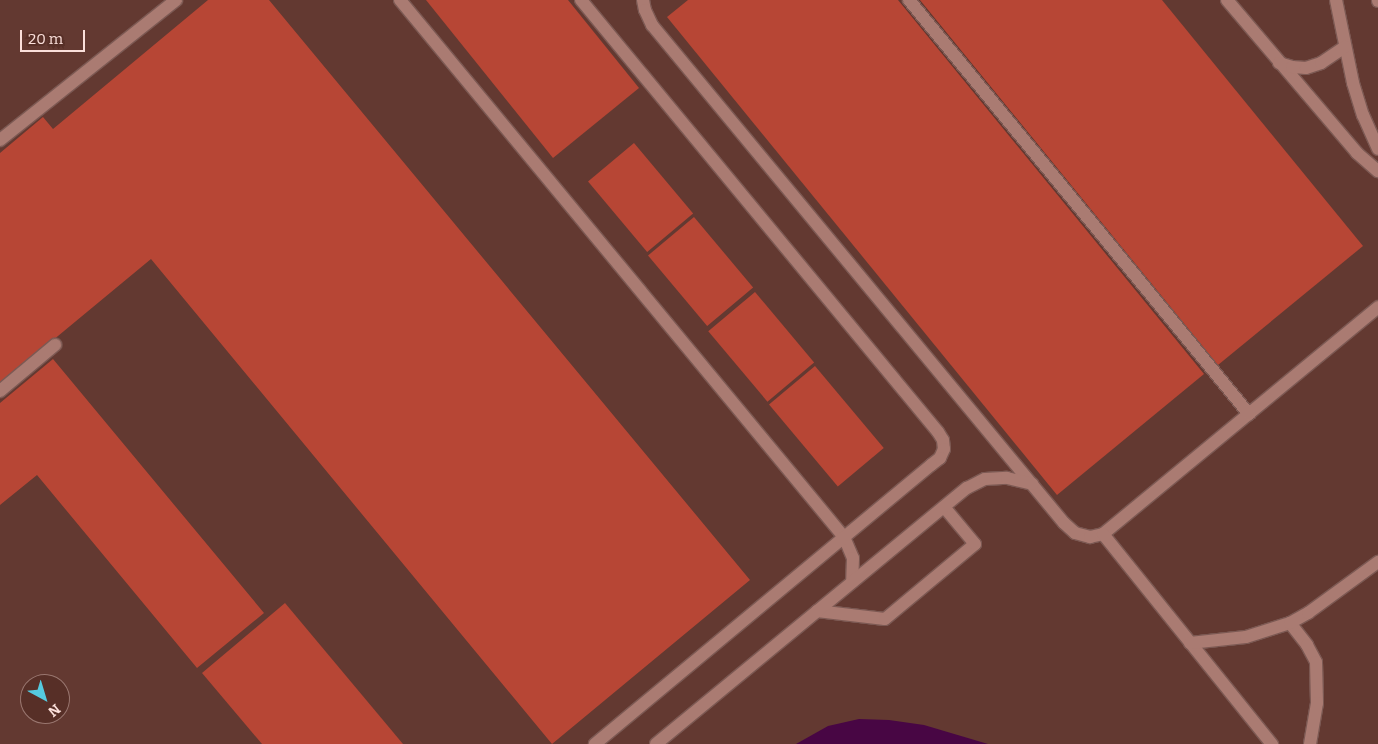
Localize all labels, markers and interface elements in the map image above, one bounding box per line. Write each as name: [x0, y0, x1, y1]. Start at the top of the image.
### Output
scale bar: [22, 20, 88, 52]
text: 20 m: [28, 30, 63, 48]
north arrow: [20, 674, 70, 724]
text: N: [45, 700, 64, 720]

